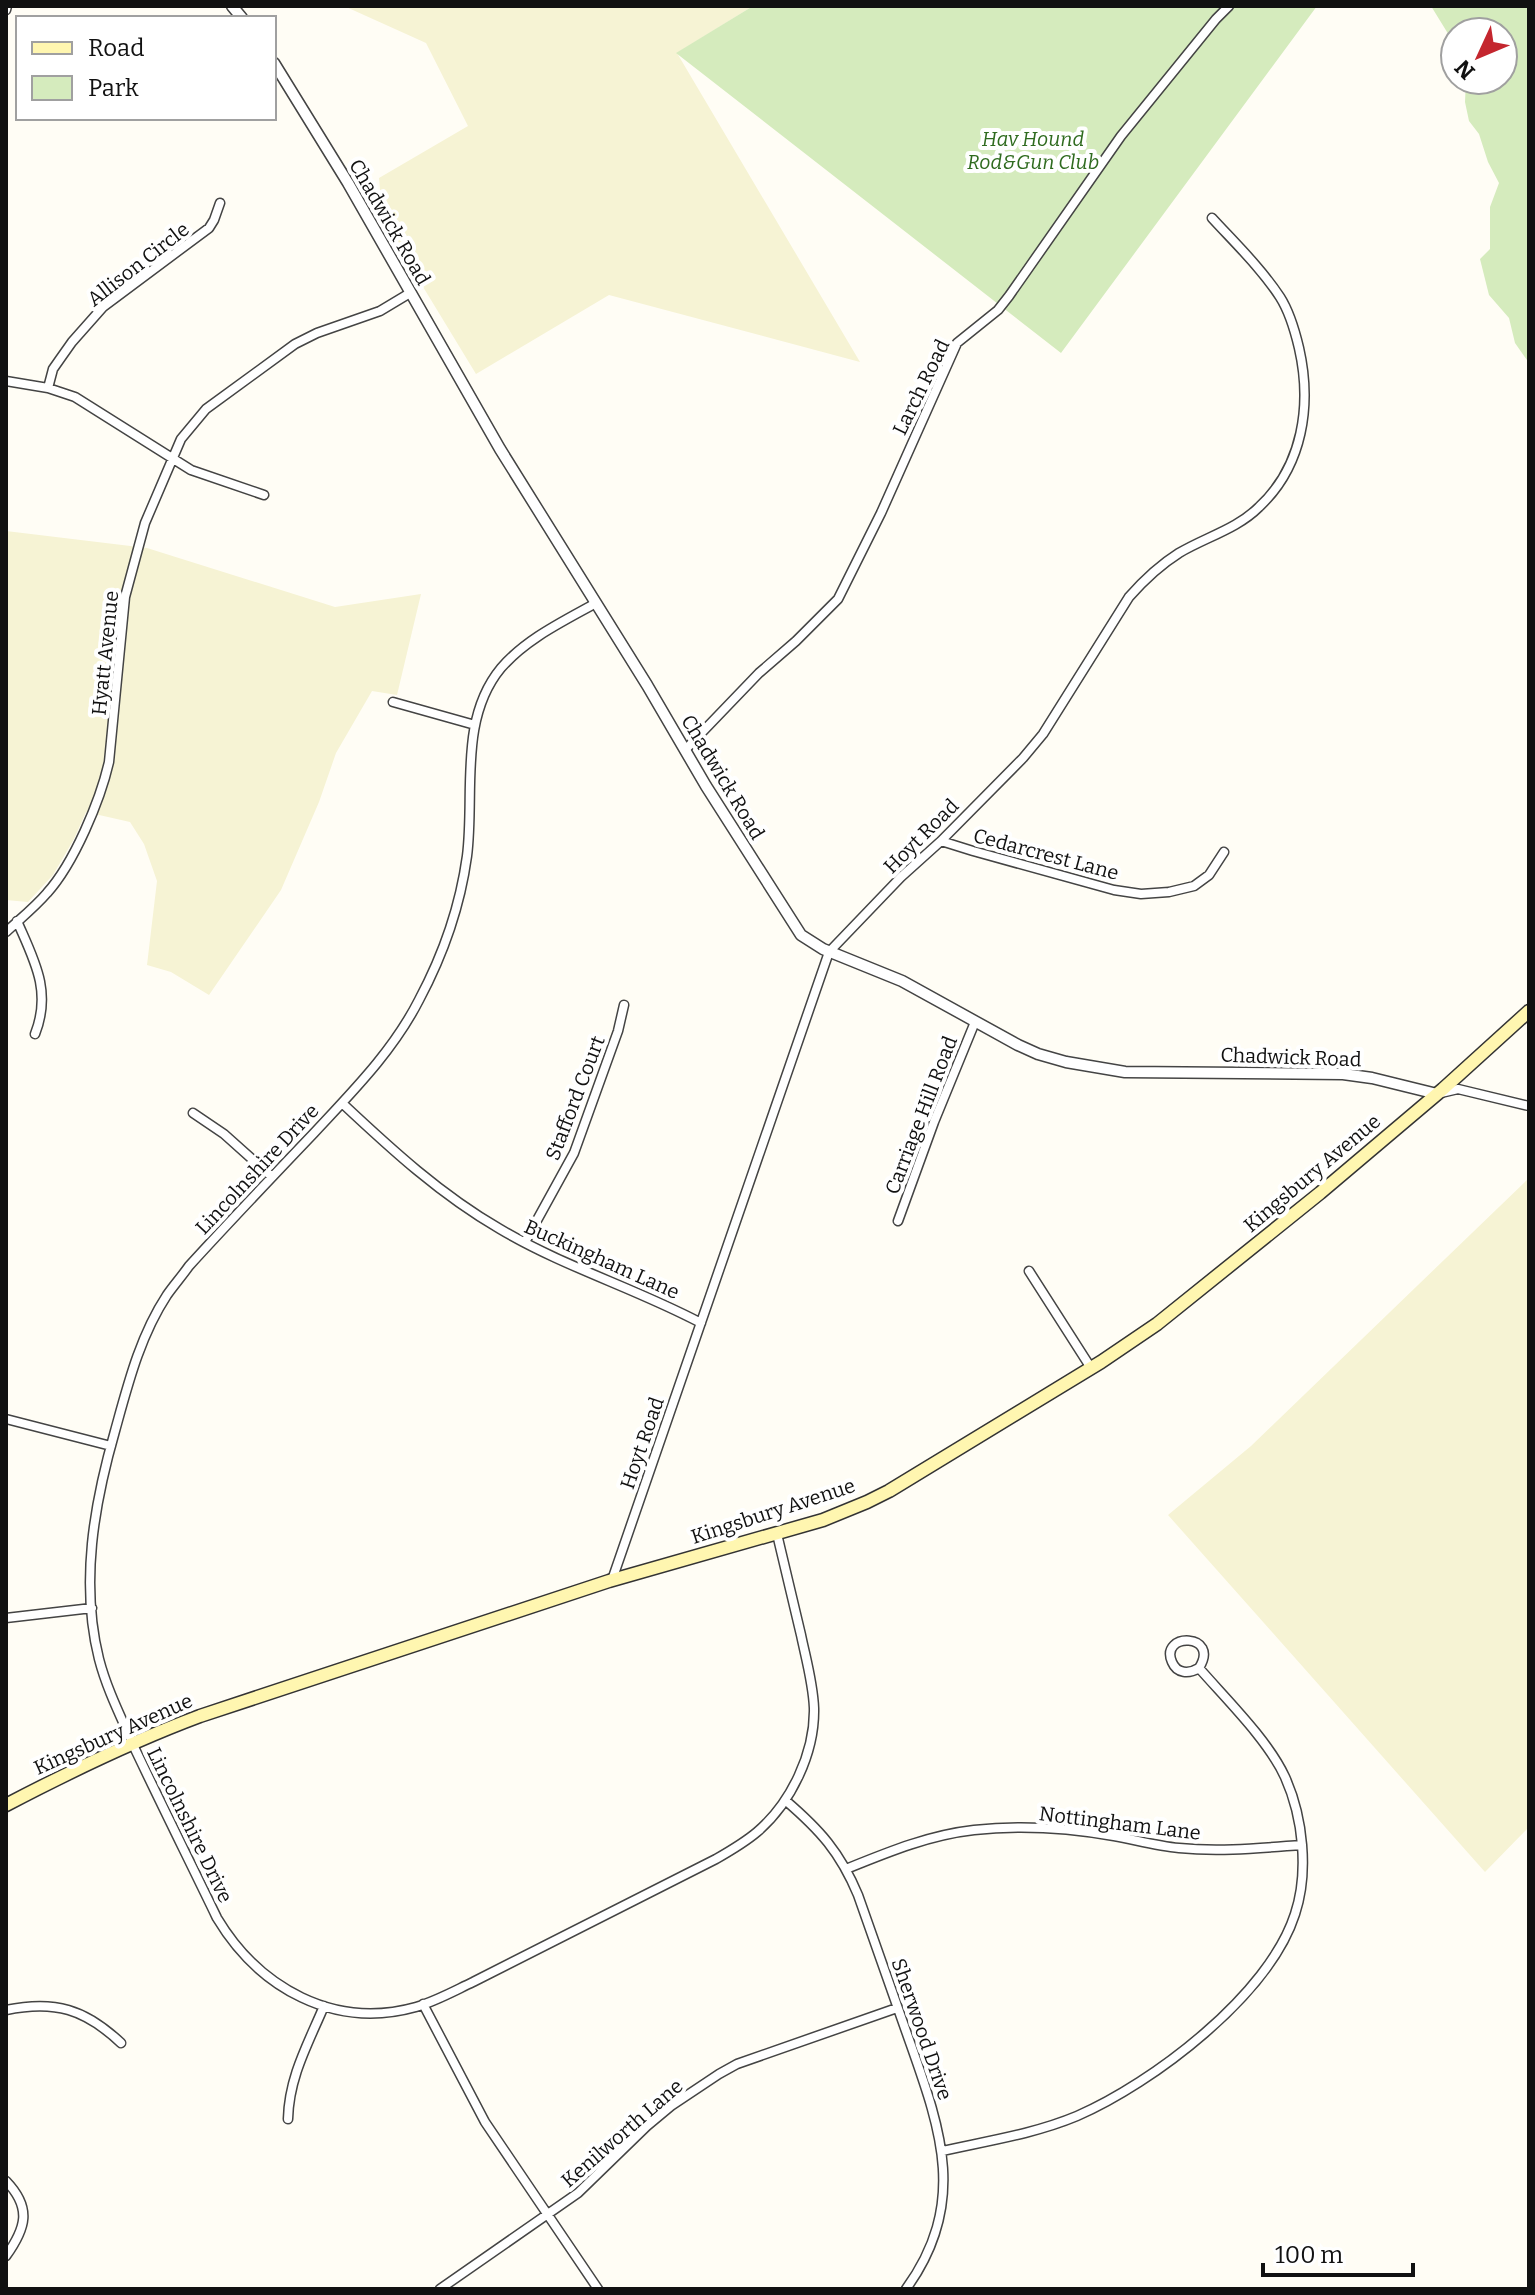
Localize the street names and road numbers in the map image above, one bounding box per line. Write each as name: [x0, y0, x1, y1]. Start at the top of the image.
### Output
street label: Chadwick Road: [344, 155, 436, 289]
street label: Allison Circle: [82, 217, 194, 311]
street label: Larch Road: [888, 335, 955, 439]
street label: Hyatt Avenue: [87, 589, 123, 717]
street label: Chadwick Road: [676, 710, 770, 844]
street label: Hoyt Road: [879, 794, 963, 878]
street label: Cedarcrest Lane: [971, 823, 1121, 885]
street label: Stafford Court: [540, 1032, 610, 1164]
street label: Carriage Hill Road: [880, 1032, 962, 1197]
street label: Chadwick Road: [1220, 1043, 1362, 1071]
street label: Lincolnshire Drive: [190, 1099, 324, 1239]
street label: Kingsbury Avenue: [1239, 1109, 1385, 1237]
street label: Buckingham Lane: [521, 1214, 683, 1304]
street label: Hoyt Road: [615, 1394, 669, 1492]
street label: Kingsbury Avenue: [688, 1473, 858, 1549]
street label: Kingsbury Avenue: [30, 1688, 196, 1780]
street label: Lincolnshire Drive: [142, 1743, 238, 1907]
street label: Nottingham Lane: [1038, 1801, 1202, 1845]
street label: Sherwood Drive: [887, 1955, 957, 2103]
street label: Kenilworth Lane: [556, 2074, 688, 2192]

